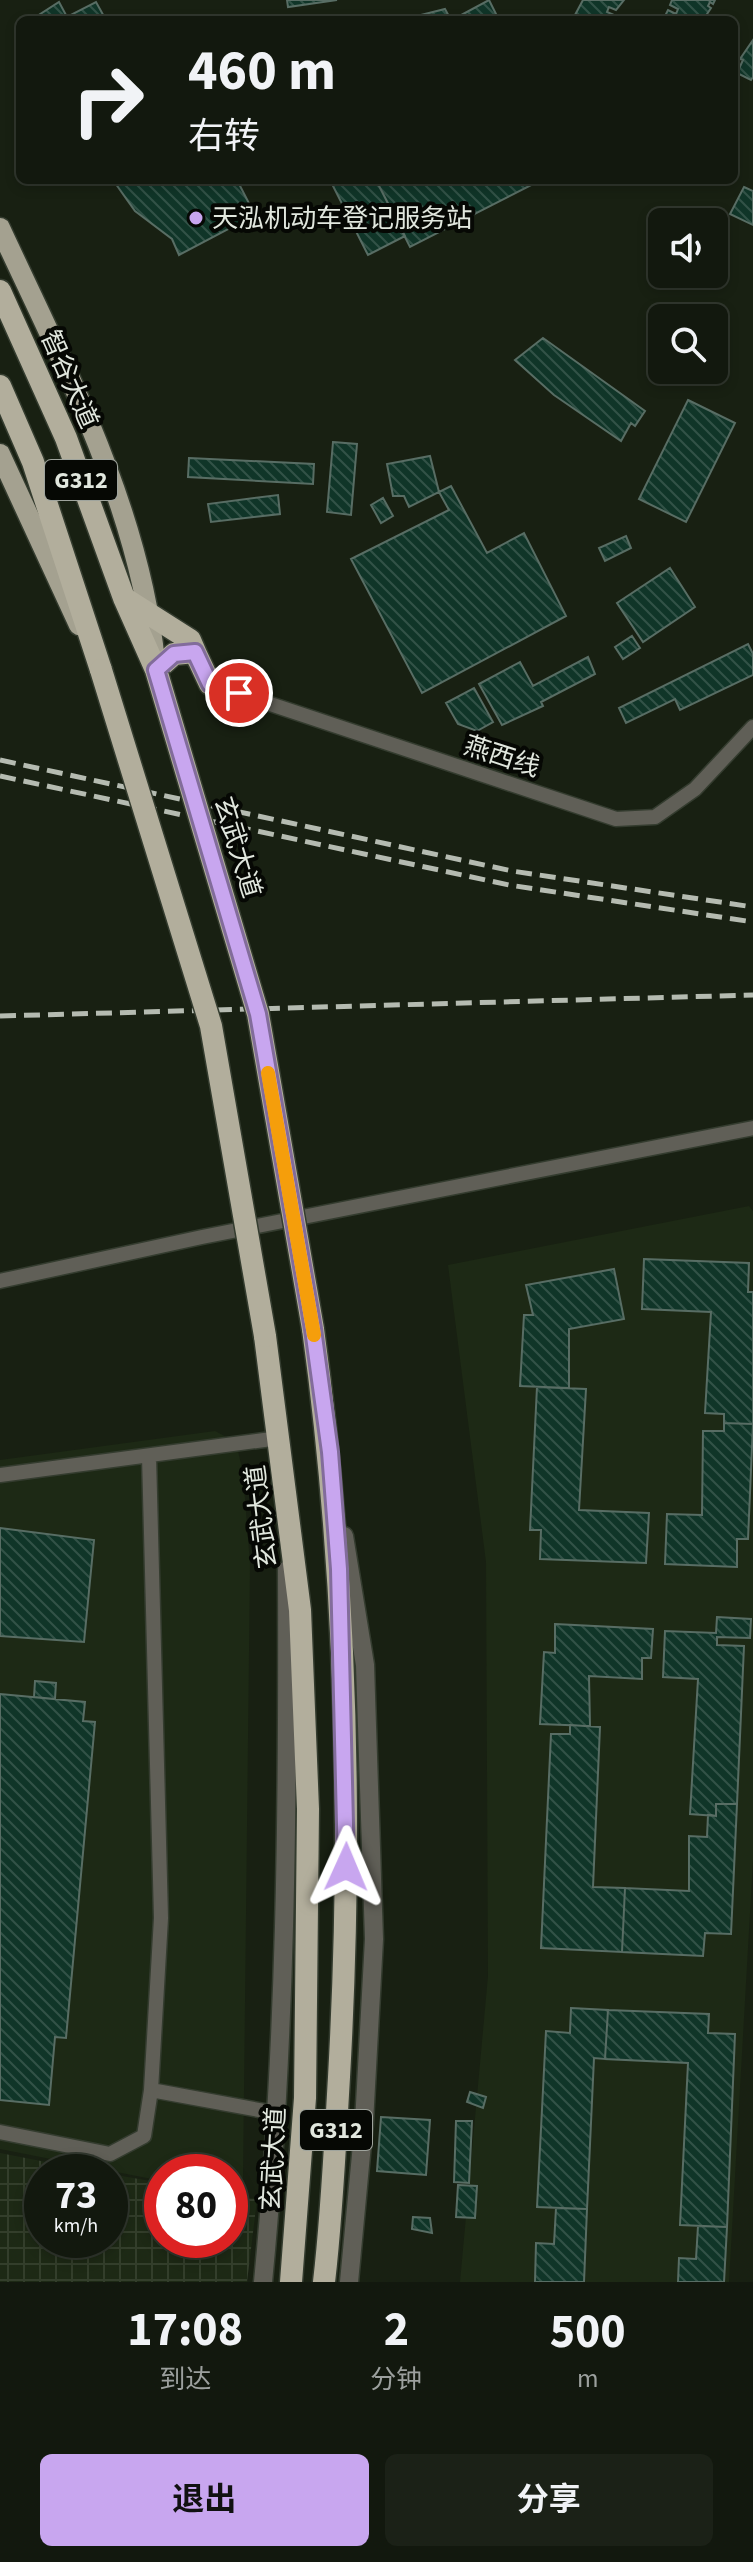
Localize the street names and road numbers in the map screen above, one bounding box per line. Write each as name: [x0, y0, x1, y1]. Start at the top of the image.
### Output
street label: 智谷大道: [31, 324, 108, 434]
road number: G312: [45, 460, 117, 500]
street label: 燕西线: [459, 727, 545, 786]
street label: 玄武大道: [205, 792, 270, 902]
street label: 玄武大道: [237, 1463, 286, 1571]
street label: 玄武大道: [252, 2106, 295, 2212]
road number: G312: [300, 2110, 372, 2150]

